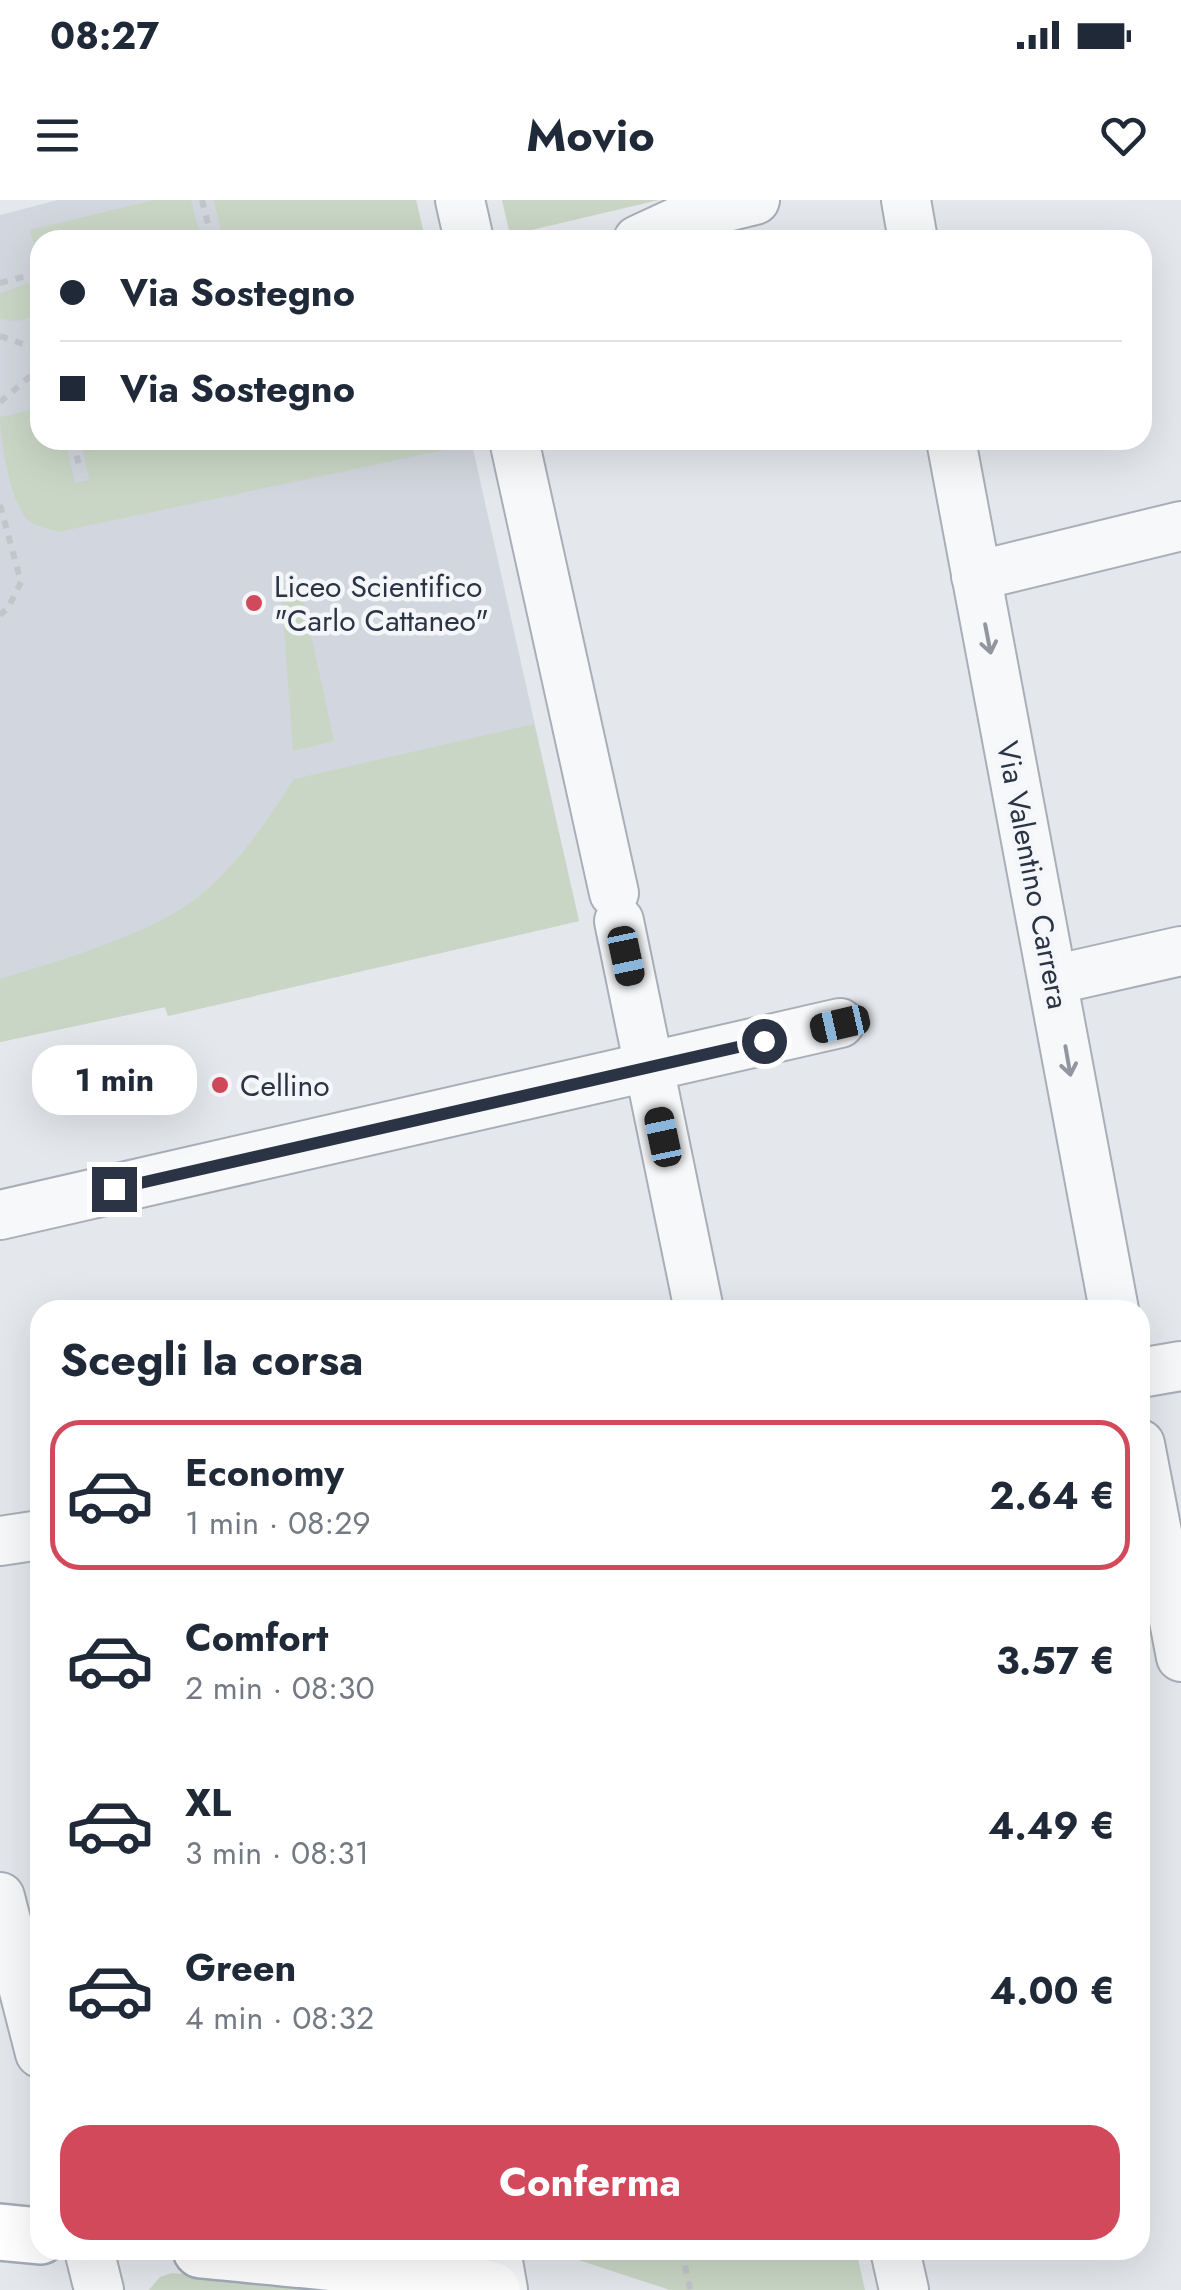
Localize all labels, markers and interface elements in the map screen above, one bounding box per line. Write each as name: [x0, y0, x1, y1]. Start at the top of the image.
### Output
text: 08:27: [50, 8, 159, 63]
text: Movio: [526, 103, 655, 168]
icon: menu: [30, 108, 85, 163]
icon: heart: [1096, 108, 1151, 163]
text: Via Sostegno: [120, 265, 355, 320]
text: Via Sostegno: [120, 361, 355, 416]
place label: Liceo Scientifico "Carlo Cattaneo": [274, 565, 489, 642]
marker: Liceo Scientifico "Carlo Cattaneo": [243, 592, 265, 614]
one-way arrow: [980, 622, 999, 654]
street label: Via Valentino Carrera: [986, 738, 1080, 1012]
car: [605, 924, 647, 988]
car: [807, 1003, 873, 1045]
route start: [742, 1019, 787, 1064]
callout: 1 min: [32, 1044, 196, 1114]
one-way arrow: [1060, 1045, 1079, 1077]
text: 1 min: [75, 1057, 154, 1103]
place label: Cellino: [240, 1064, 330, 1107]
marker: Cellino: [209, 1074, 231, 1096]
car: [642, 1105, 684, 1169]
route end: [92, 1167, 137, 1212]
text: Scegli la corsa: [60, 1327, 364, 1392]
text: Economy: [185, 1445, 344, 1500]
icon: car: [65, 1450, 155, 1540]
text: 2.64 €: [990, 1468, 1115, 1523]
text: 1 min · 08:29: [185, 1500, 371, 1546]
text: Comfort: [185, 1610, 328, 1665]
icon: car: [65, 1615, 155, 1705]
text: 3.57 €: [996, 1633, 1115, 1688]
text: 2 min · 08:30: [185, 1665, 375, 1711]
text: XL: [185, 1775, 231, 1830]
icon: car: [65, 1780, 155, 1870]
text: 4.49 €: [988, 1798, 1115, 1853]
text: 3 min · 08:31: [185, 1830, 369, 1876]
text: Green: [185, 1940, 296, 1995]
icon: car: [65, 1945, 155, 2035]
text: 4.00 €: [990, 1963, 1115, 2018]
text: 4 min · 08:32: [185, 1995, 374, 2041]
button: Conferma: [60, 2125, 1120, 2240]

